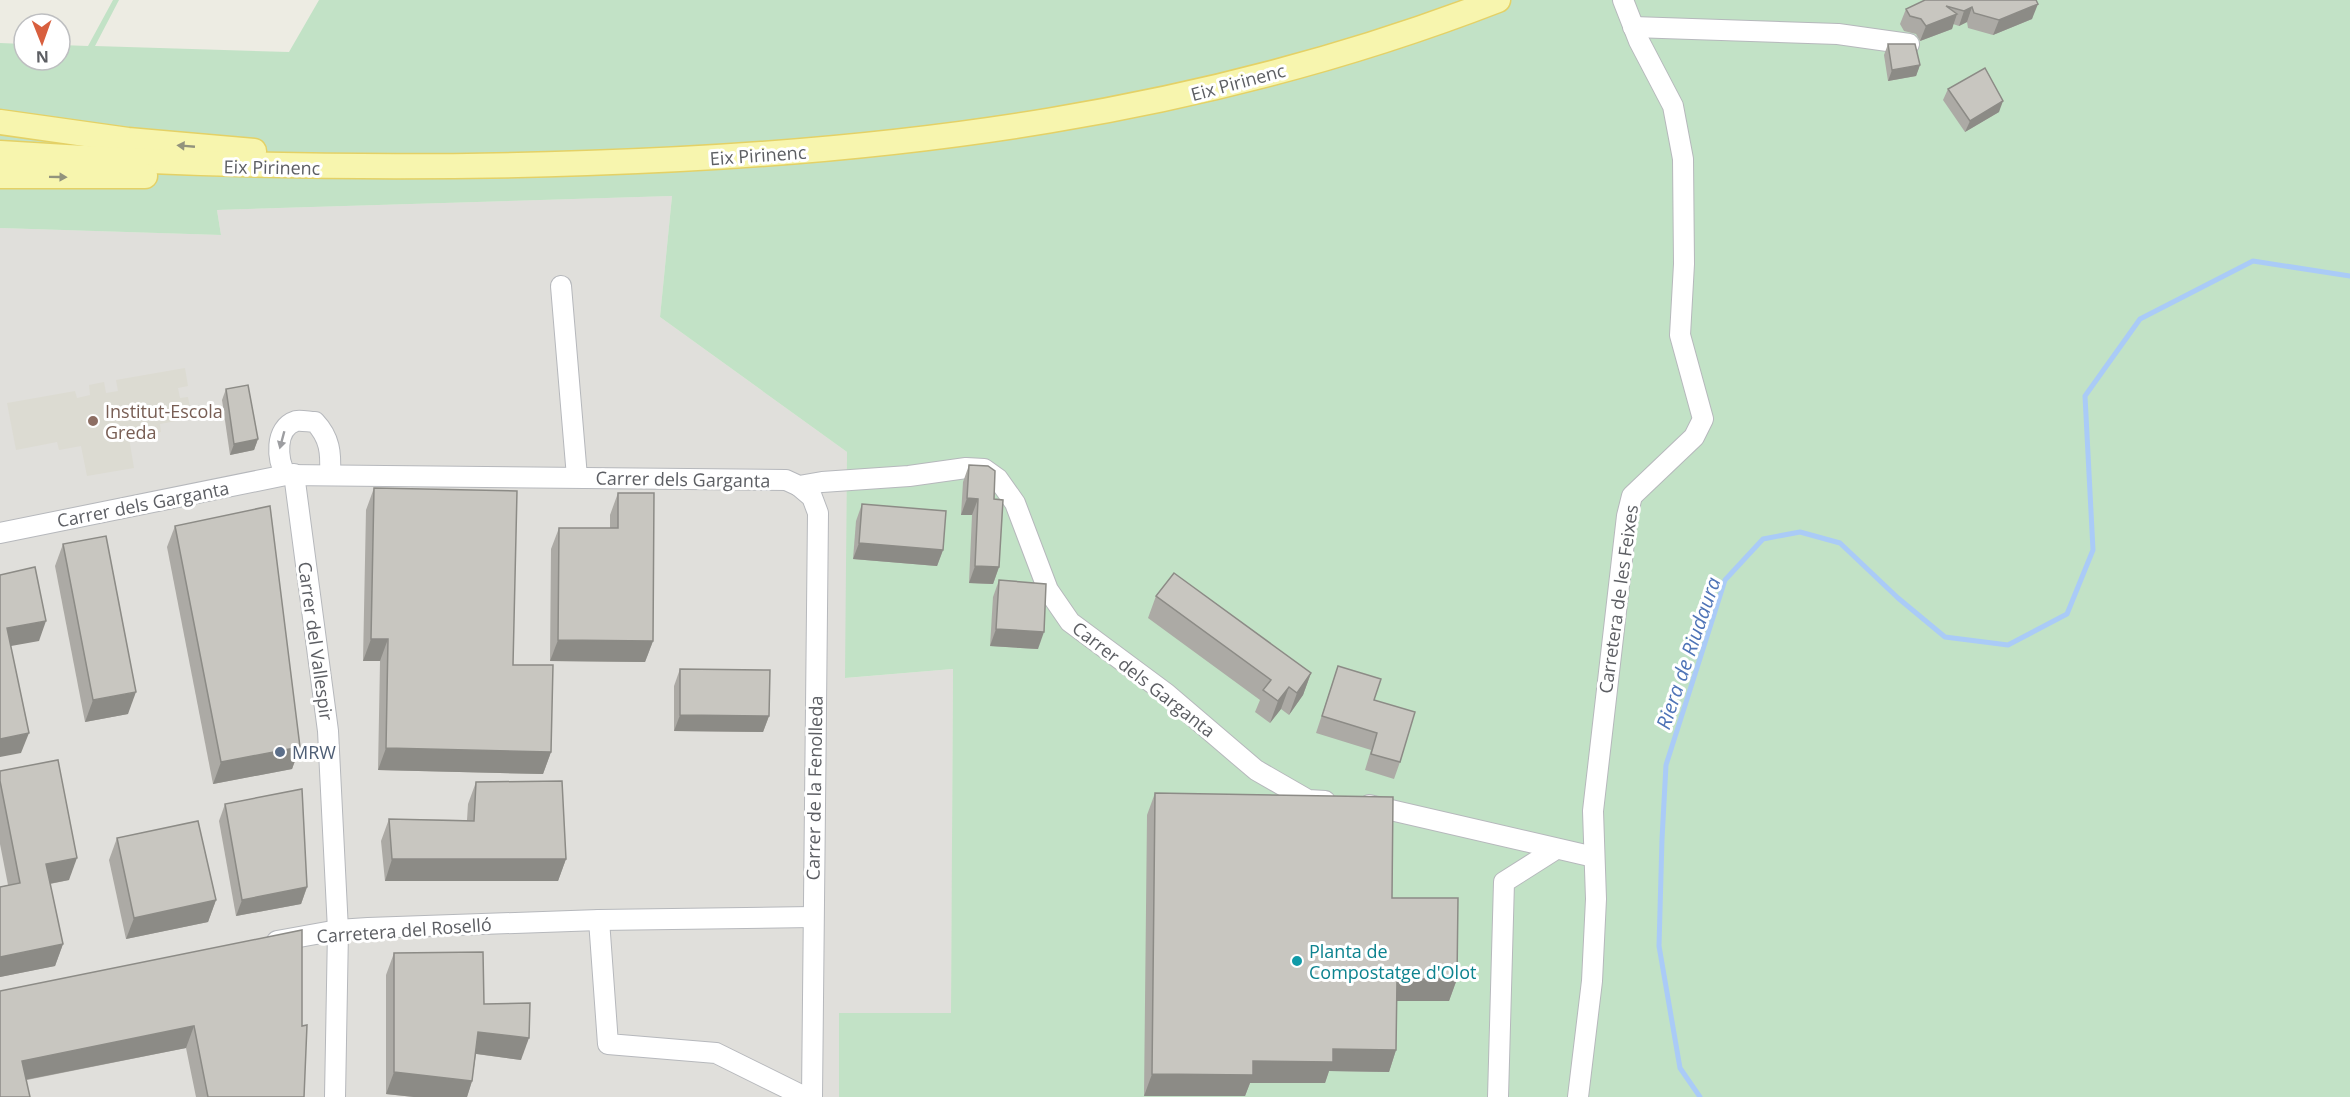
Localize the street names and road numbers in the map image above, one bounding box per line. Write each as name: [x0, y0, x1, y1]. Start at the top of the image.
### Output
street label: Eix Pirinenc: [1188, 58, 1288, 106]
street label: Eix Pirinenc: [709, 140, 807, 170]
street label: Eix Pirinenc: [223, 154, 321, 180]
street label: Carrer dels Garganta: [595, 465, 771, 493]
street label: Carrer dels Garganta: [55, 476, 231, 532]
street label: Carretera de les Feixes: [1593, 503, 1643, 695]
street label: Carrer del Vallespir: [293, 560, 339, 723]
street label: Carrer dels Garganta: [1068, 616, 1220, 742]
street label: Carrer de la Fenolleda: [800, 695, 828, 881]
street label: Carretera del Roselló: [316, 912, 492, 948]

